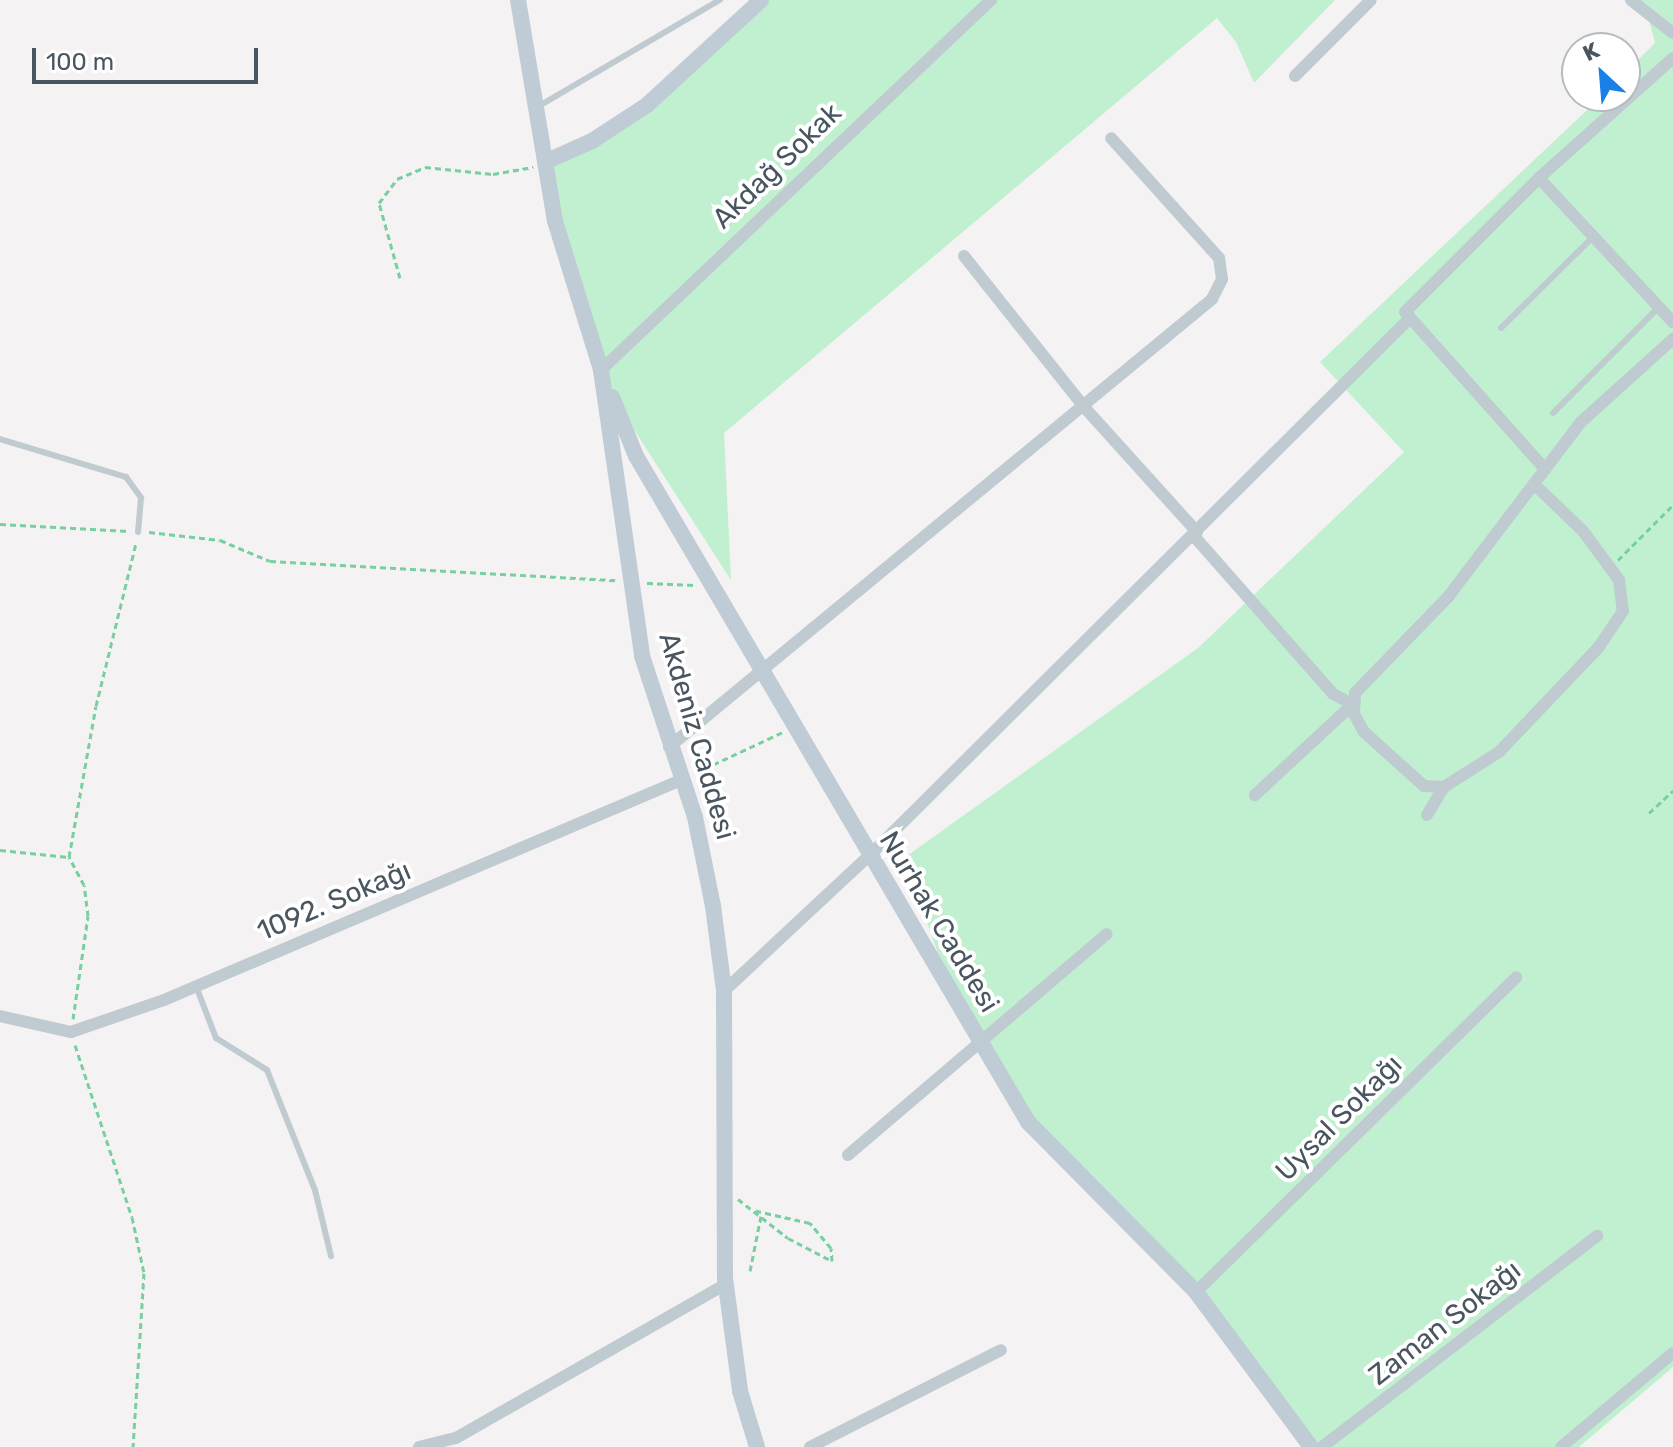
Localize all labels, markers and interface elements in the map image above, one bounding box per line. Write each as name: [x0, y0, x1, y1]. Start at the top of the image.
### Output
scale bar: [36, 32, 262, 82]
north arrow: [1561, 32, 1641, 112]
text: K: [1579, 36, 1604, 67]
text: 100 m: [46, 48, 114, 76]
street label: Akdağ Sokak: [706, 96, 848, 236]
street label: Akdeniz Caddesi: [651, 629, 743, 843]
street label: Nurhak Caddesi: [872, 826, 1006, 1018]
street label: 1092. Sokağı: [252, 854, 416, 948]
street label: Uysal Sokağı: [1269, 1048, 1409, 1188]
street label: Zaman Sokağı: [1363, 1253, 1527, 1393]

